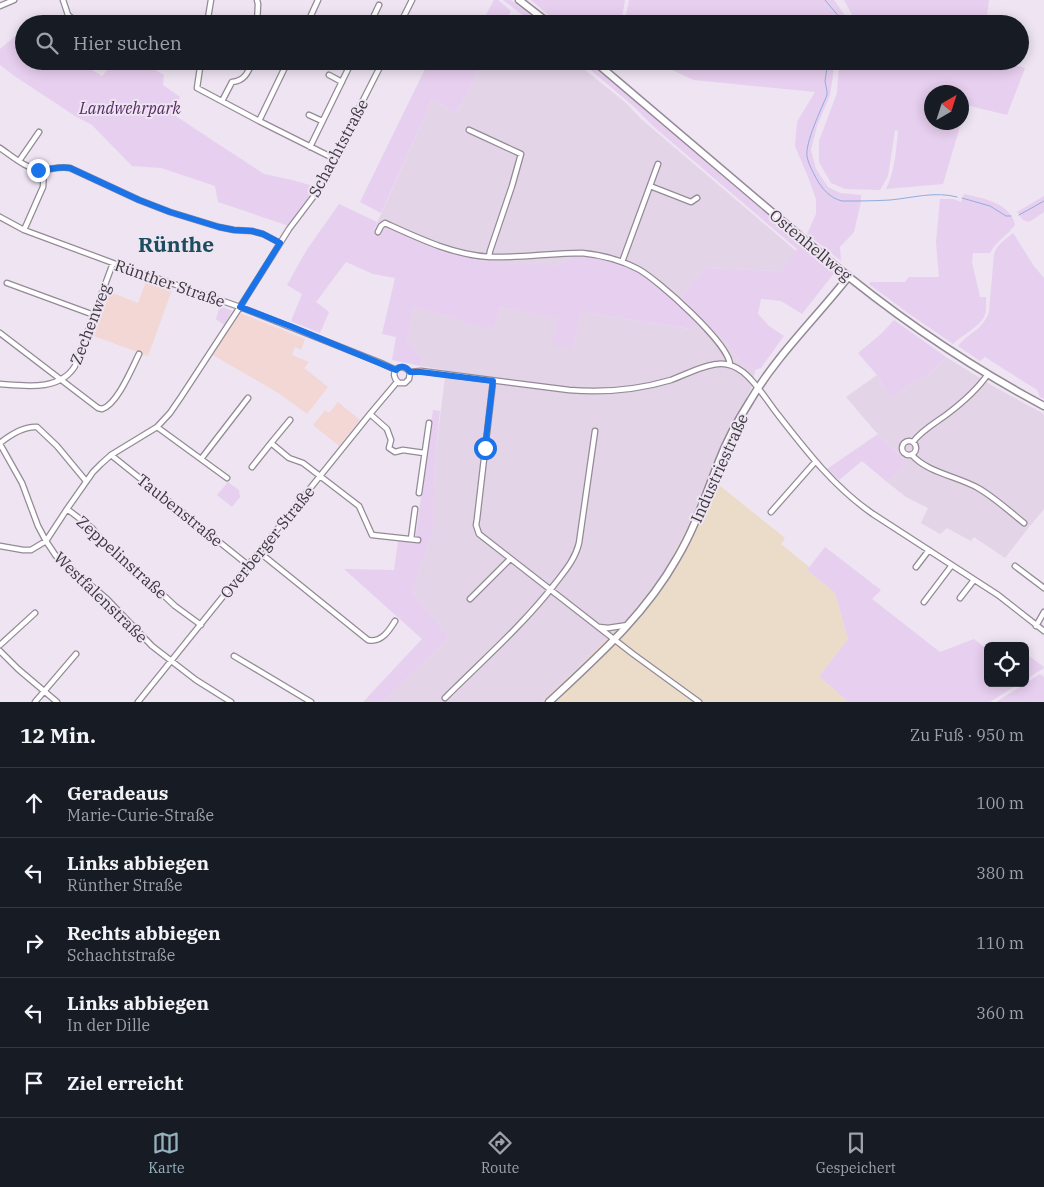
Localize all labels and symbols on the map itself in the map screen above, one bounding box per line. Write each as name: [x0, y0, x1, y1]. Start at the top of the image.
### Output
north arrow: [924, 85, 969, 130]
street label: Schachtstraße: [304, 96, 372, 200]
park label: Landwehrpark: [78, 98, 181, 118]
route end: [27, 159, 50, 182]
street label: Ostenhellweg: [766, 205, 856, 285]
district label: Rünthe: [138, 230, 214, 258]
street label: Rünther Straße: [112, 255, 228, 311]
street label: Zechenweg: [65, 280, 115, 367]
street label: Industriestraße: [686, 410, 752, 526]
route start: [474, 437, 497, 460]
street label: Taubenstraße: [133, 469, 227, 551]
street label: Overberger Straße: [216, 482, 318, 602]
street label: Zeppelinstraße: [73, 511, 171, 603]
street label: Westfalenstraße: [50, 547, 152, 647]

